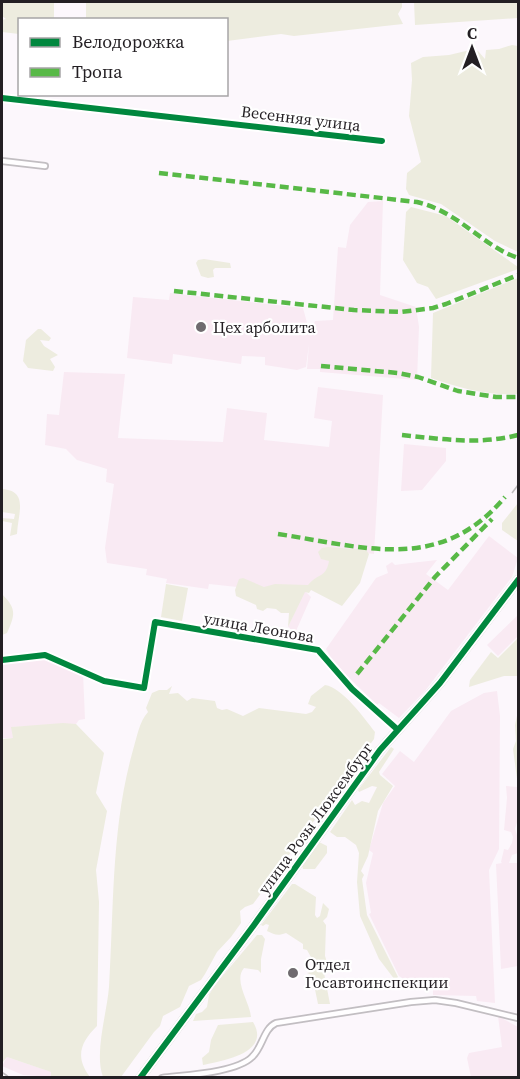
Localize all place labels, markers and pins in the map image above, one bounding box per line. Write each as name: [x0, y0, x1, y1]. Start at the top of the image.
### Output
place label: Цех арболита: [213, 316, 317, 338]
marker: Цех арболита: [194, 320, 208, 334]
place label: Отдел Госавтоинспекции: [305, 953, 449, 993]
marker: Отдел Госавтоинспекции: [286, 966, 300, 980]

